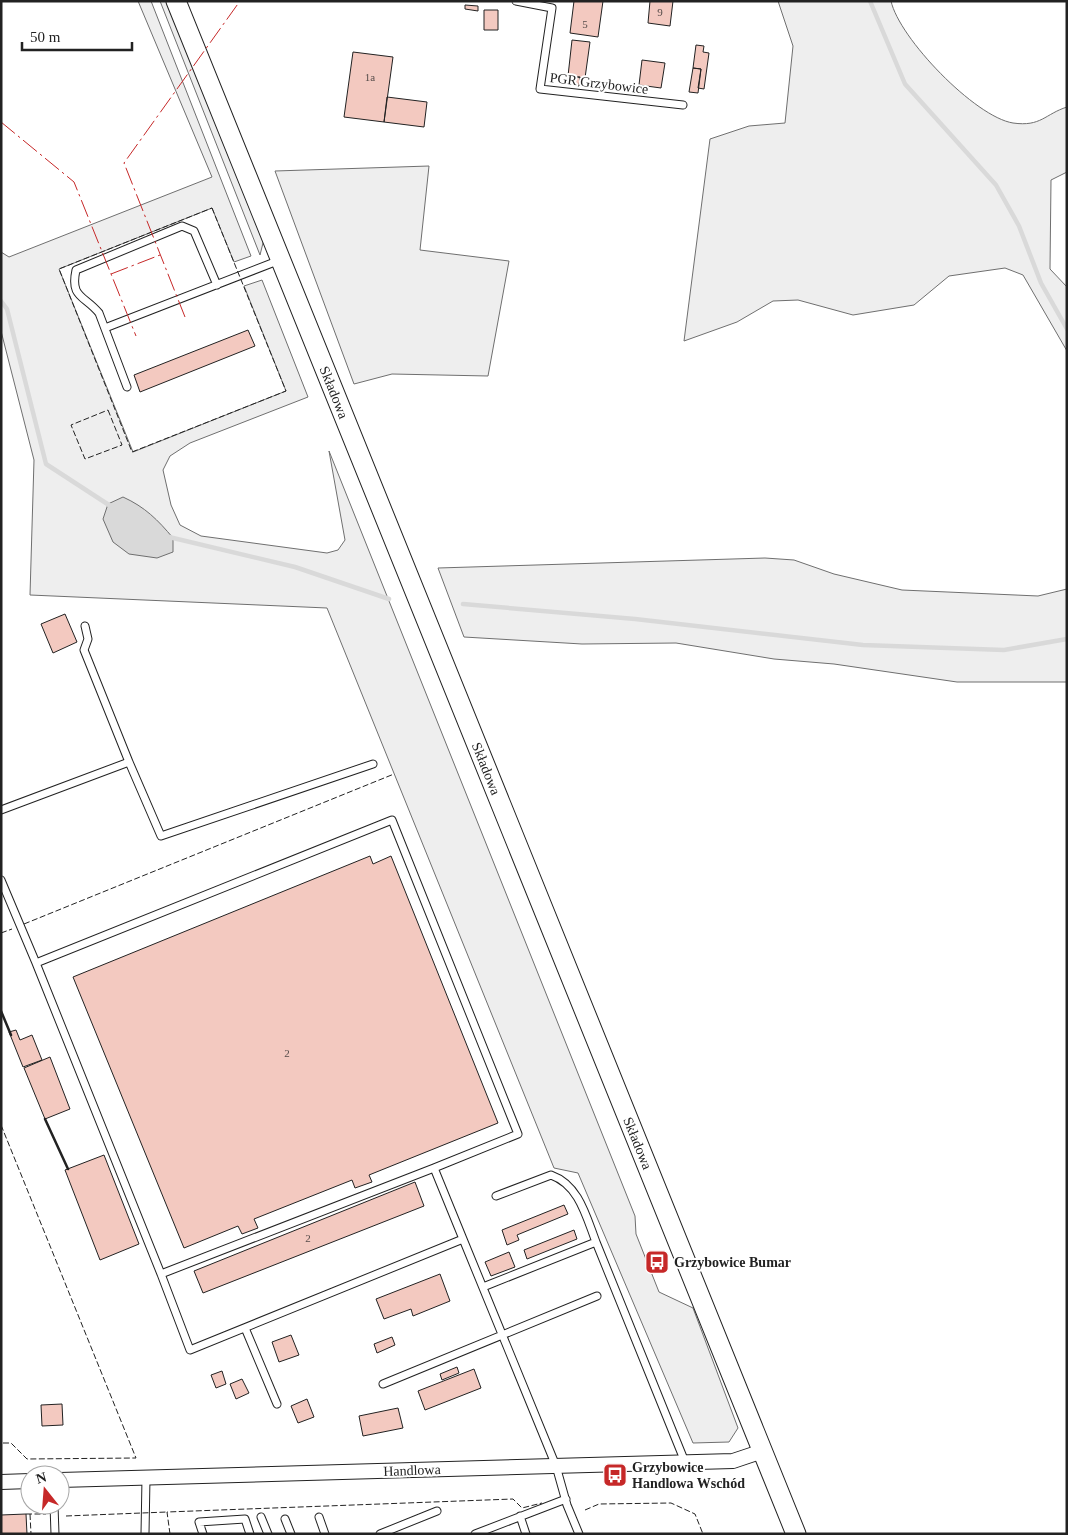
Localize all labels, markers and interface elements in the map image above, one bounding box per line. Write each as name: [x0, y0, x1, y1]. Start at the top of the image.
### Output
house number: 9: [657, 6, 663, 18]
house number: 5: [582, 18, 588, 30]
scale bar: [22, 20, 132, 52]
text: 50 m: [30, 29, 61, 45]
street label: PGR Grzybowice: [549, 70, 649, 97]
house number: 1a: [365, 71, 375, 83]
street label: Składowa: [316, 364, 351, 422]
street label: Składowa: [469, 740, 504, 798]
house number: 2: [284, 1047, 290, 1059]
street label: Składowa: [620, 1115, 655, 1172]
house number: 2: [305, 1232, 311, 1244]
bus stop icon: Grzybowice Bumar: [644, 1249, 670, 1275]
place label: Grzybowice Bumar: [674, 1255, 791, 1270]
place label: Grzybowice Handlowa Wschód: [632, 1460, 745, 1491]
street label: Handlowa: [383, 1462, 442, 1479]
bus stop icon: Grzybowice Handlowa Wschód: [602, 1462, 628, 1488]
north arrow: [20, 1465, 70, 1515]
text: N: [34, 1469, 48, 1487]

